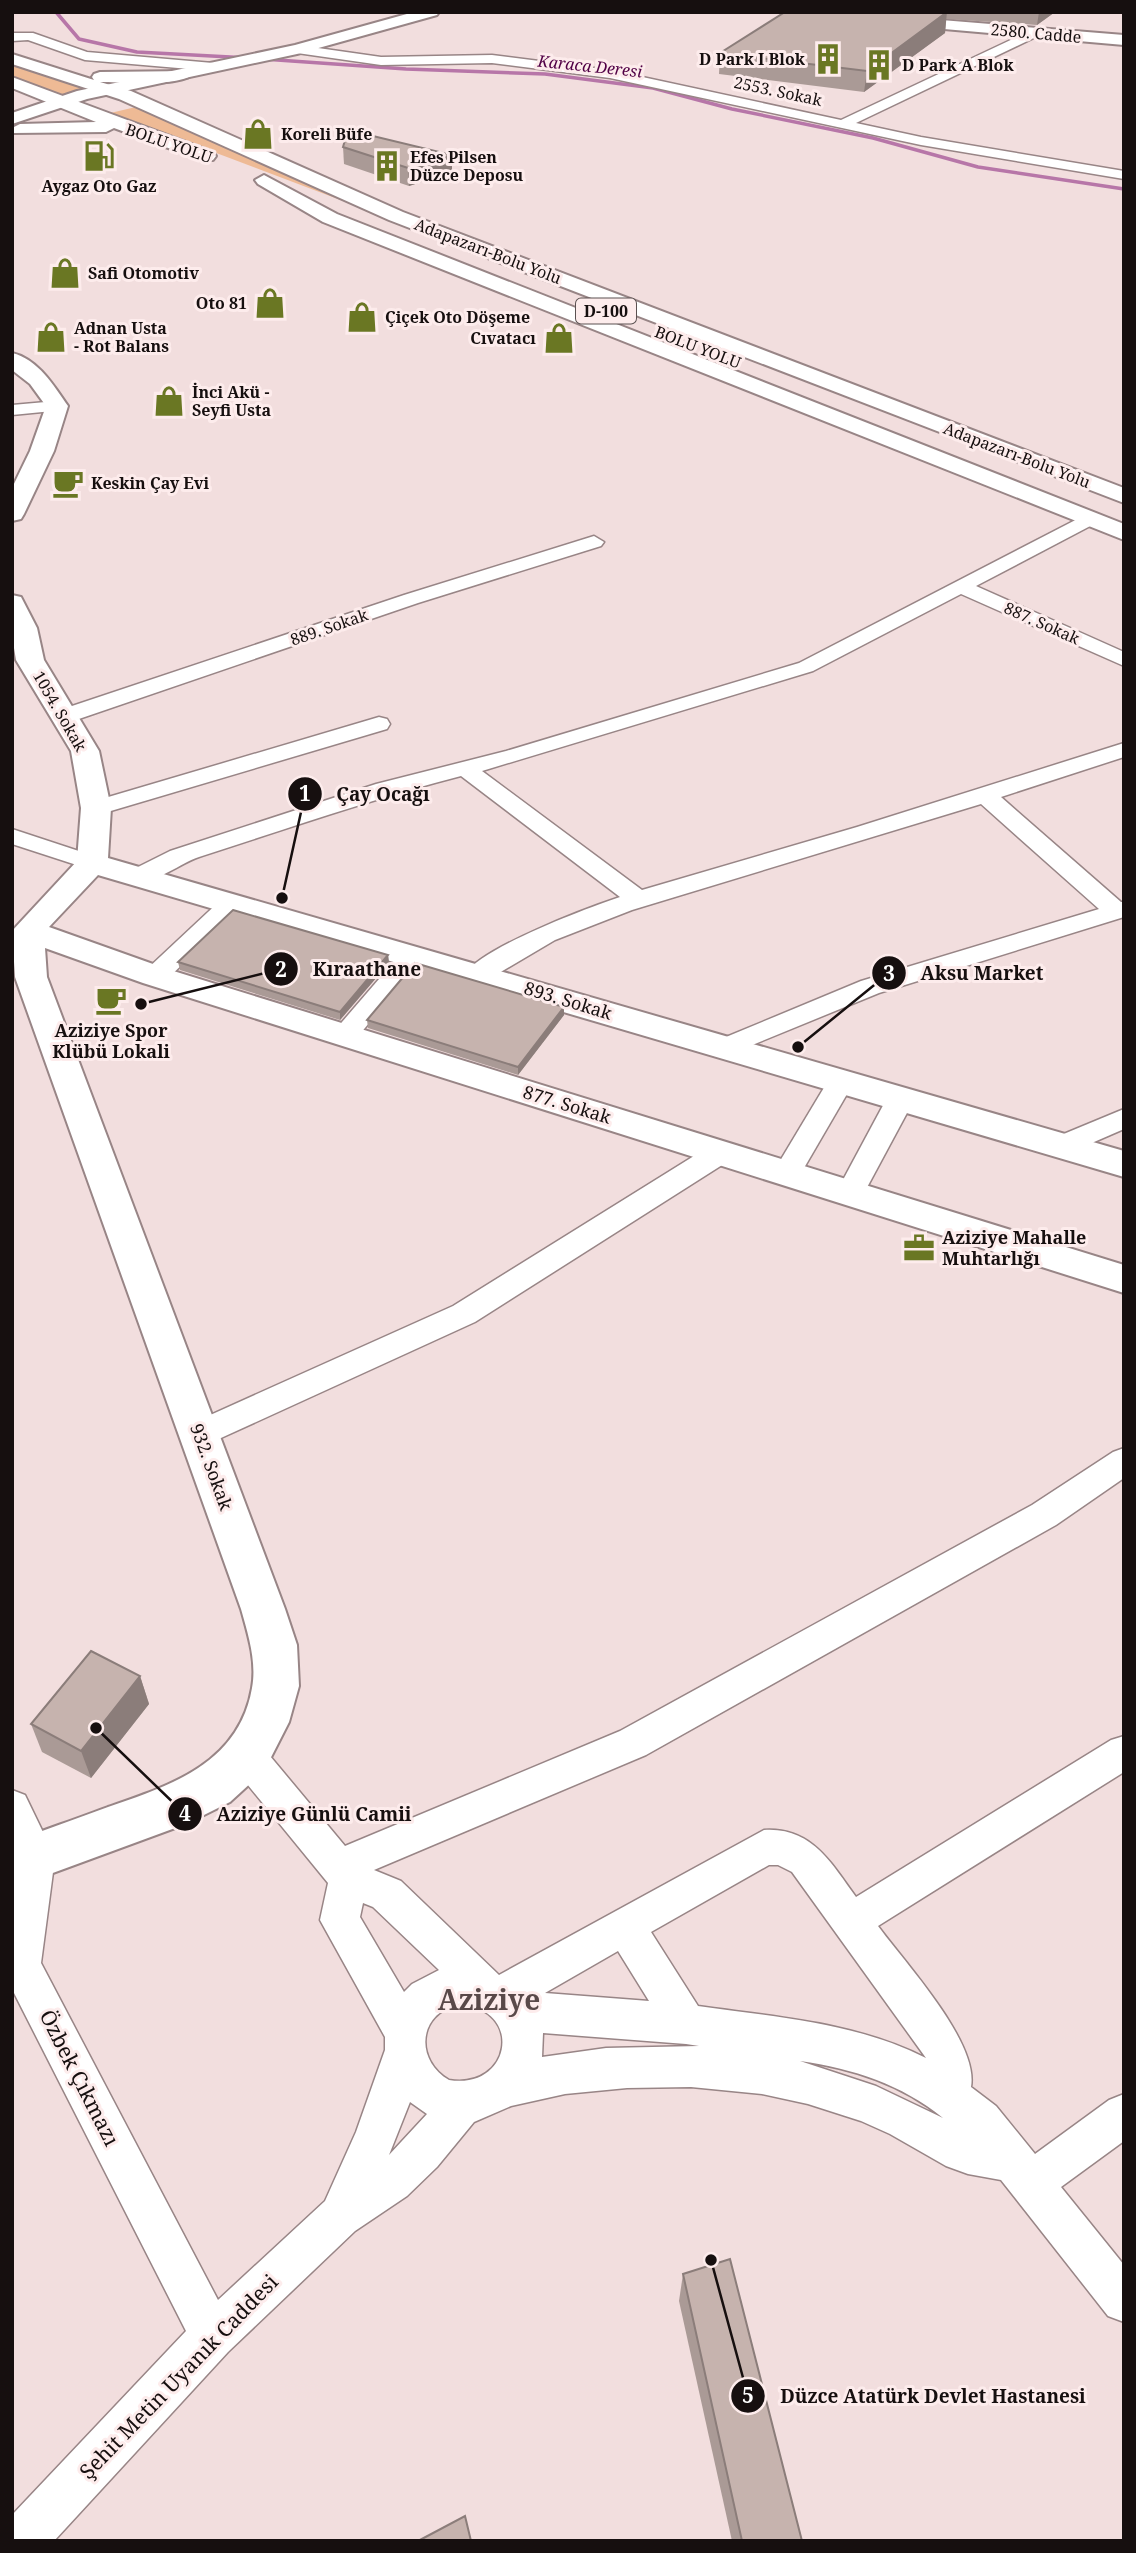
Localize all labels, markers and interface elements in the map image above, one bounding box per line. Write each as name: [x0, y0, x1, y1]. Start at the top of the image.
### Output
street label: 2580. Cadde: [990, 18, 1082, 48]
building icon: D Park I Blok: [811, 42, 845, 76]
place label: D Park I Blok: [699, 48, 806, 70]
building icon: D Park A Blok: [862, 48, 896, 82]
water label: Karaca Deresi: [536, 49, 643, 82]
place label: D Park A Blok: [902, 54, 1014, 76]
street label: 2553. Sokak: [732, 71, 825, 111]
shop icon: Koreli Büfe: [241, 117, 275, 151]
street label: BOLU YOLU: [123, 118, 216, 168]
place label: Koreli Büfe: [281, 123, 372, 145]
fuel station icon: Aygaz Oto Gaz: [82, 139, 116, 173]
place label: Efes Pilsen Düzce Deposu: [410, 146, 523, 186]
building icon: Efes Pilsen Düzce Deposu: [370, 149, 404, 183]
place label: Aygaz Oto Gaz: [41, 175, 157, 197]
street label: Adapazarı-Bolu Yolu: [411, 213, 565, 289]
shop icon: Safi Otomotiv: [48, 256, 82, 290]
place label: Safi Otomotiv: [88, 262, 199, 284]
shop icon: Oto 81: [253, 286, 287, 320]
place label: Oto 81: [196, 292, 247, 314]
road number: D-100: [576, 298, 636, 324]
shop icon: Çiçek Oto Döşeme: [345, 300, 379, 334]
place label: Çiçek Oto Döşeme: [385, 306, 530, 328]
place label: Adnan Usta - Rot Balans: [74, 317, 169, 357]
shop icon: Adnan Usta - Rot Balans: [34, 320, 68, 354]
street label: BOLU YOLU: [652, 320, 745, 374]
shop icon: Cıvatacı: [542, 321, 576, 355]
place label: Cıvatacı: [470, 327, 536, 349]
place label: İnci Akü - Seyfi Usta: [192, 381, 271, 421]
shop icon: İnci Akü - Seyfi Usta: [152, 384, 186, 418]
street label: Adapazarı-Bolu Yolu: [940, 417, 1094, 493]
cafe icon: Keskin Çay Evi: [51, 466, 85, 500]
place label: Keskin Çay Evi: [91, 472, 209, 494]
street label: 887. Sokak: [1001, 597, 1084, 650]
street label: 889. Sokak: [287, 603, 371, 651]
street label: 1054. Sokak: [28, 667, 92, 756]
callout: Çay Ocağı: [288, 774, 444, 814]
text: 1: [299, 779, 311, 807]
text: Çay Ocağı: [336, 781, 430, 807]
callout: Kıraathane: [264, 949, 435, 989]
callout: Aksu Market: [872, 953, 1058, 993]
text: 2: [275, 955, 287, 983]
text: Kıraathane: [313, 956, 421, 982]
text: 3: [883, 959, 895, 987]
text: Aksu Market: [921, 960, 1044, 986]
street label: 893. Sokak: [521, 975, 616, 1025]
cafe icon: Aziziye Spor Klübü Lokali: [94, 983, 128, 1017]
place label: Aziziye Spor Klübü Lokali: [52, 1018, 171, 1063]
street label: 877. Sokak: [520, 1079, 615, 1129]
place label: Aziziye Mahalle Muhtarlığı: [942, 1225, 1086, 1270]
office icon: Aziziye Mahalle Muhtarlığı: [902, 1231, 936, 1265]
street label: 932. Sokak: [185, 1420, 239, 1514]
callout: Aziziye Günlü Camii: [167, 1794, 425, 1834]
text: 4: [179, 1799, 191, 1827]
text: Aziziye Günlü Camii: [216, 1801, 412, 1827]
district label: Aziziye: [438, 1980, 540, 2018]
street label: Özbek Çıkmazı: [34, 2005, 126, 2151]
street label: Şehit Metin Uyanık Caddesi: [73, 2268, 284, 2485]
callout: Düzce Atatürk Devlet Hastanesi: [731, 2376, 1099, 2416]
text: 5: [742, 2381, 754, 2409]
text: Düzce Atatürk Devlet Hastanesi: [780, 2383, 1086, 2409]

